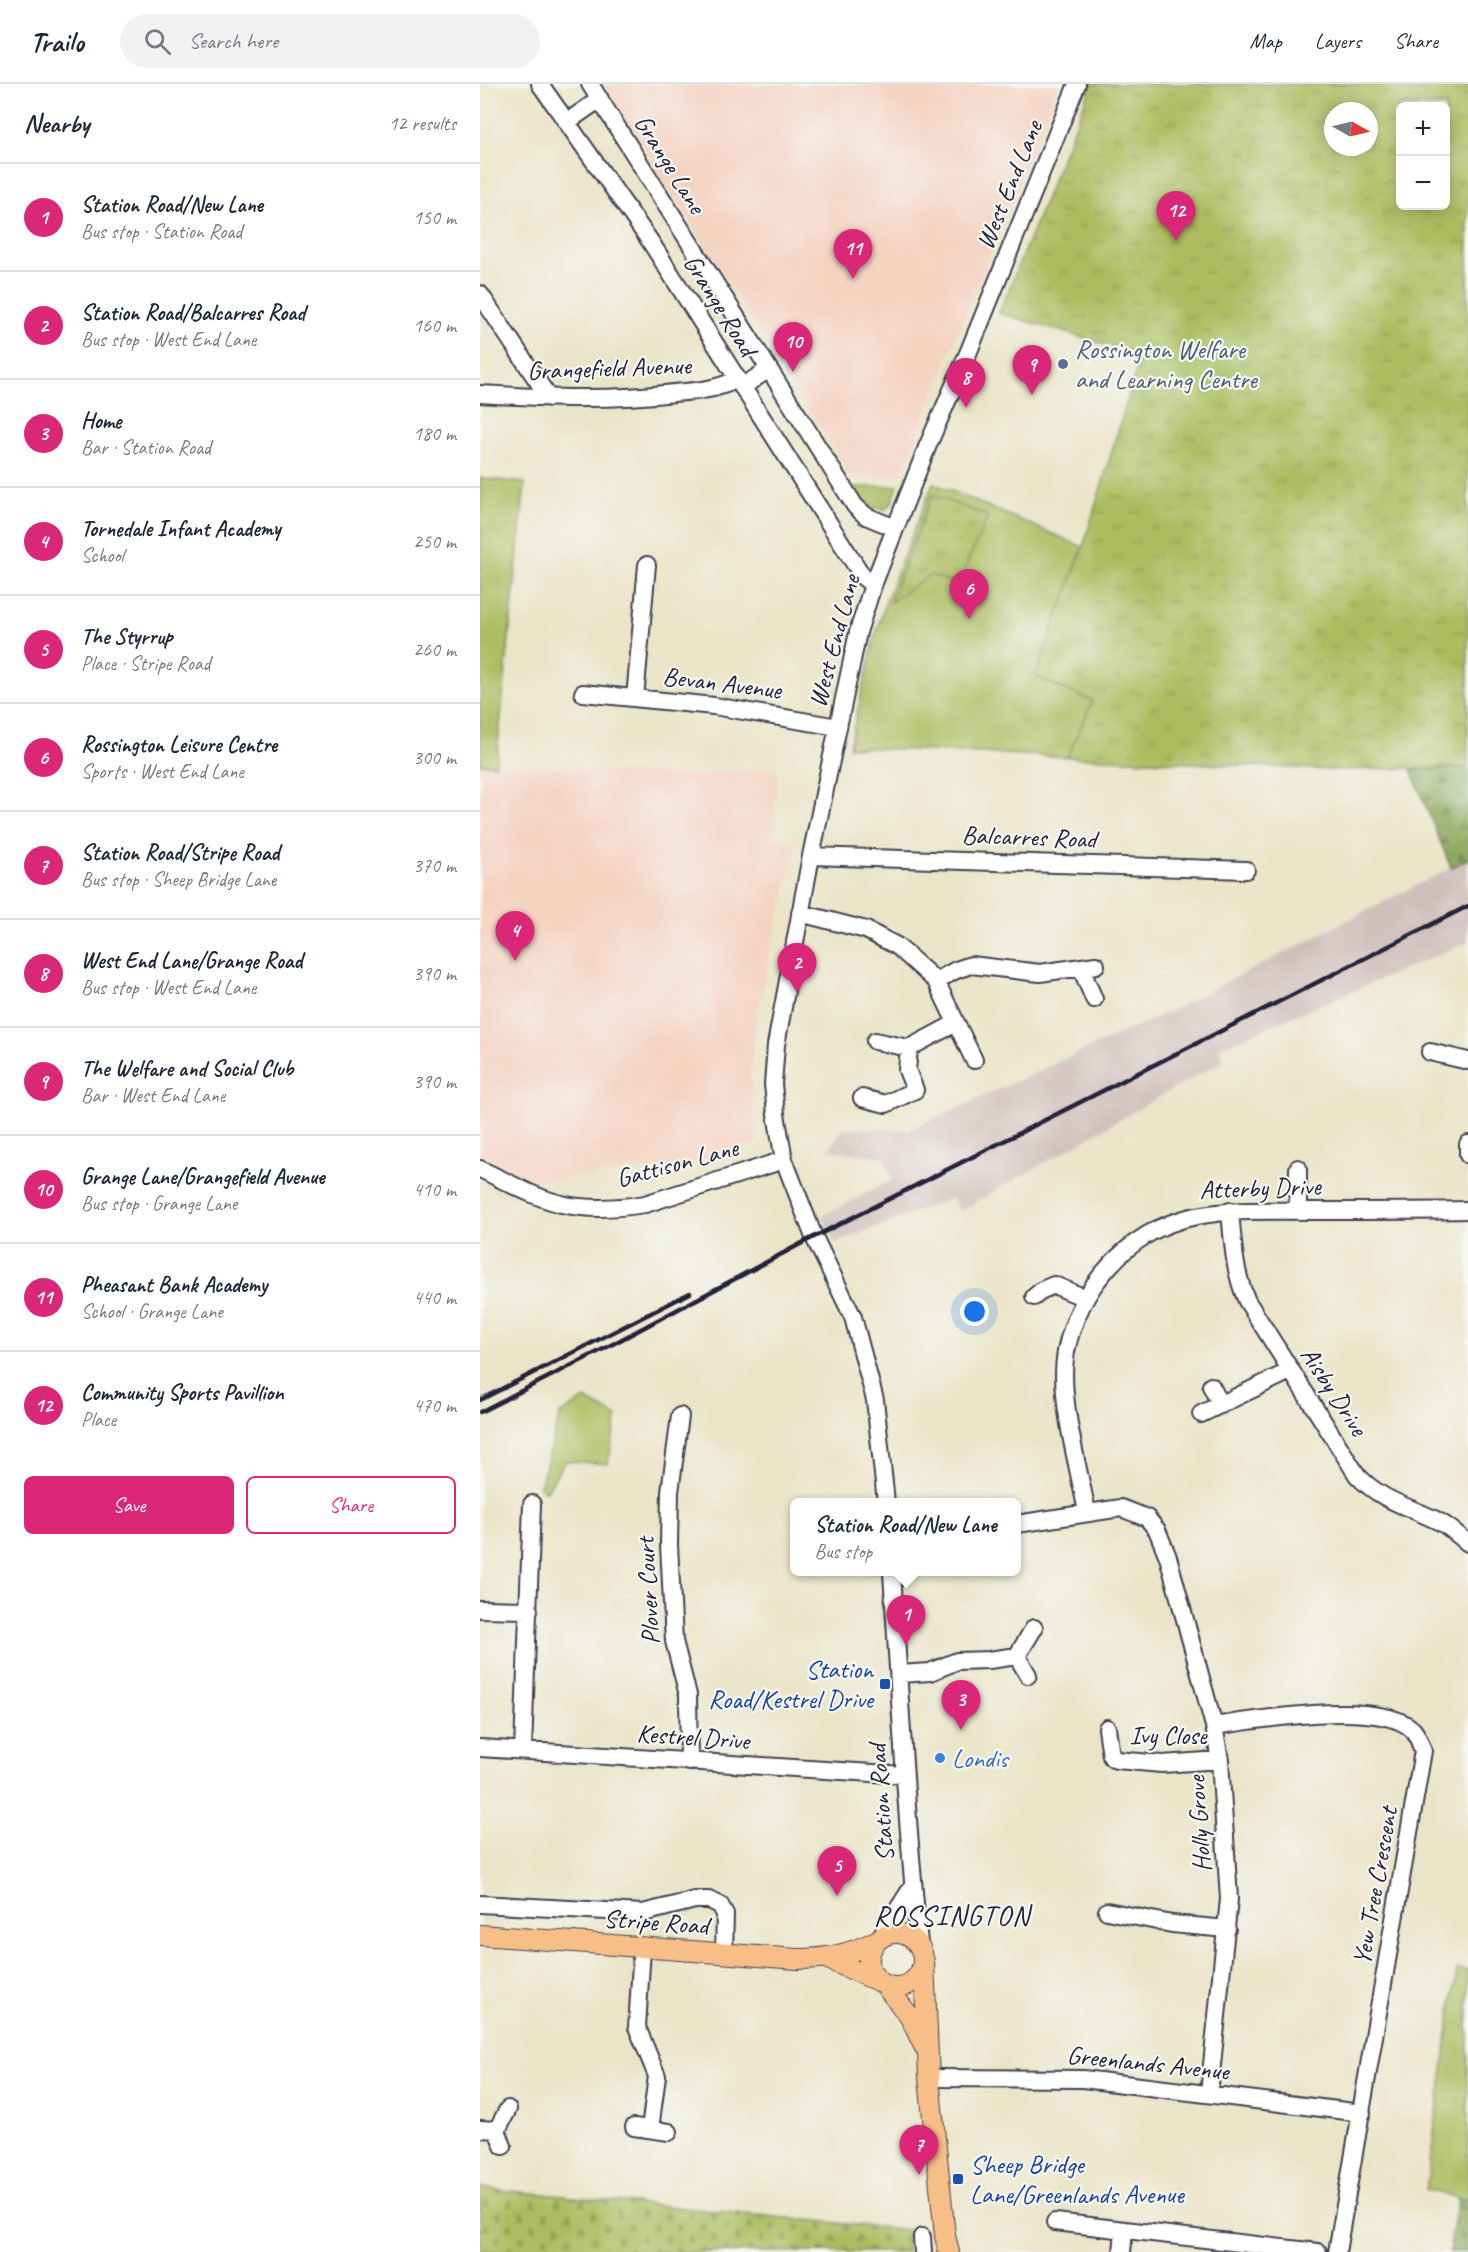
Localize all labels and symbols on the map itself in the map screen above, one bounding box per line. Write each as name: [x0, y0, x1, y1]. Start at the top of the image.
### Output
north arrow: [1324, 102, 1378, 156]
street label: Grange Lane: [627, 108, 715, 222]
street label: West End Lane: [968, 114, 1050, 254]
pin: 12: [1156, 192, 1196, 241]
pin: 11: [834, 230, 872, 279]
street label: Grange Road: [676, 248, 766, 365]
pin: 10: [774, 322, 812, 372]
place label: Rossington Welfare and Learning Centre: [1075, 333, 1258, 396]
pin: 9: [1012, 346, 1052, 395]
street label: Grangefield Avenue: [527, 349, 693, 387]
marker: Rossington Welfare and Learning Centre: [1056, 357, 1070, 371]
pin: 8: [946, 358, 986, 408]
street label: West End Lane: [800, 570, 868, 711]
pin: 6: [950, 570, 988, 619]
street label: Bevan Avenue: [661, 659, 784, 707]
street label: Balcarres Road: [961, 818, 1101, 856]
pin: 4: [495, 912, 534, 961]
pin: 2: [778, 944, 816, 993]
street label: Gattison Lane: [612, 1131, 743, 1195]
street label: Atterby Drive: [1199, 1169, 1323, 1207]
your location: [960, 1297, 989, 1326]
street label: Aisby Drive: [1293, 1340, 1376, 1443]
street label: Plover Court: [629, 1534, 667, 1646]
pin: 1: [886, 1596, 926, 1645]
place label: Station Road/Kestrel Drive: [708, 1653, 876, 1716]
marker: Station Road/Kestrel Drive: [878, 1677, 892, 1691]
pin: 3: [942, 1680, 980, 1730]
street label: Kestrel Drive: [636, 1717, 753, 1758]
street label: Ivy Close: [1130, 1719, 1208, 1752]
street label: Station Road: [860, 1740, 902, 1863]
place label: Londis: [952, 1742, 1010, 1775]
marker: Londis: [933, 1751, 947, 1765]
street label: Holly Grove: [1179, 1773, 1219, 1873]
street label: Yew Tree Crescent: [1345, 1802, 1406, 1968]
pin: 5: [818, 1846, 856, 1896]
district label: ROSSINGTON: [874, 1898, 1033, 1933]
street label: Stripe Road: [602, 1902, 713, 1942]
street label: Greenlands Avenue: [1065, 2038, 1232, 2088]
pin: 7: [900, 2126, 938, 2175]
place label: Sheep Bridge Lane/Greenlands Avenue: [970, 2148, 1185, 2211]
marker: Sheep Bridge Lane/Greenlands Avenue: [951, 2172, 965, 2186]

